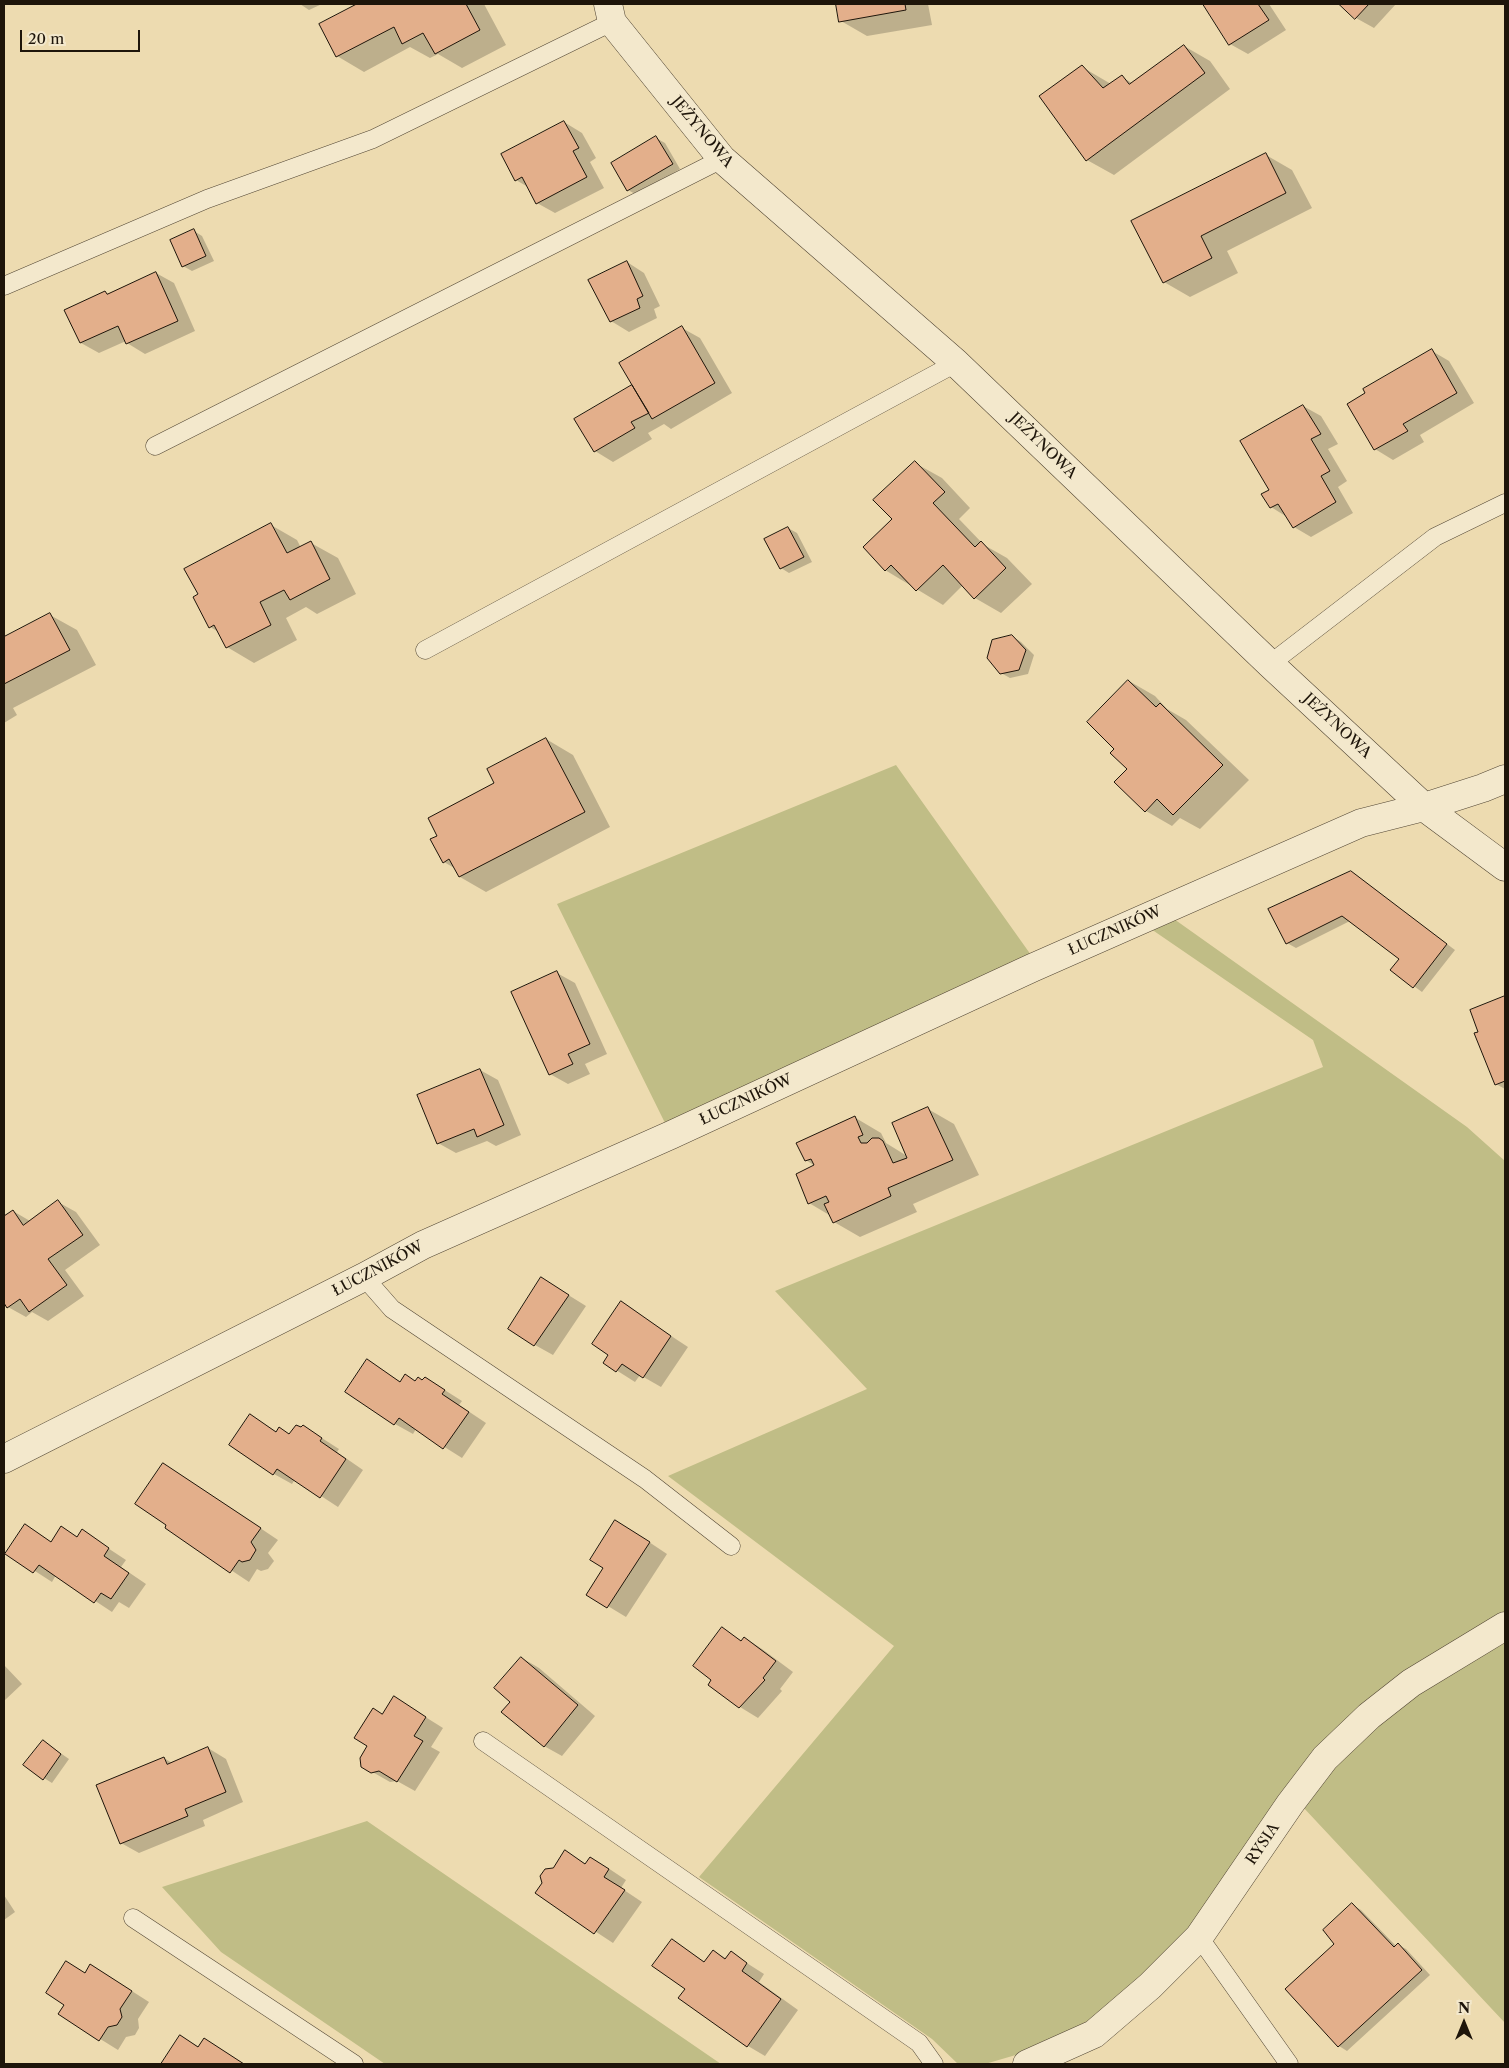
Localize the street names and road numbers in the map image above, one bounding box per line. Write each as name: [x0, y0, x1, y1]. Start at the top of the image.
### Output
street label: JEŻYNOWA: [667, 93, 737, 171]
street label: JEŻYNOWA: [1005, 409, 1081, 483]
street label: JEŻYNOWA: [1299, 690, 1375, 762]
street label: ŁUCZNIKÓW: [1066, 902, 1164, 960]
street label: ŁUCZNIKÓW: [697, 1071, 795, 1129]
street label: ŁUCZNIKÓW: [330, 1238, 426, 1300]
street label: RYSIA: [1243, 1820, 1283, 1868]

